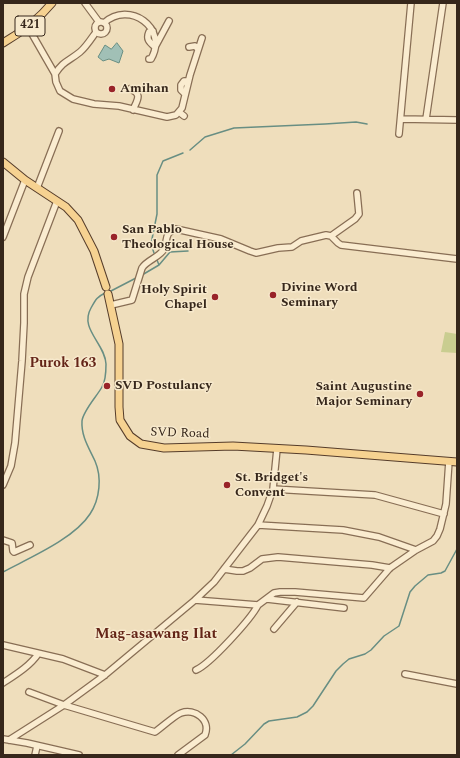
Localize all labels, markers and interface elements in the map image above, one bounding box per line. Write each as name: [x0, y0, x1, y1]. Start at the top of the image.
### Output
road number: 421: [15, 16, 45, 36]
place label: Amihan: [120, 81, 169, 97]
marker: Amihan: [107, 84, 117, 94]
place label: San Pablo Theological House: [122, 222, 234, 253]
marker: San Pablo Theological House: [109, 232, 119, 242]
place label: Divine Word Seminary: [281, 280, 358, 311]
place label: Holy Spirit Chapel: [141, 282, 207, 313]
marker: Divine Word Seminary: [268, 290, 278, 300]
marker: Holy Spirit Chapel: [210, 292, 220, 302]
district label: Purok 163: [30, 356, 96, 372]
place label: SVD Postulancy: [115, 378, 212, 394]
place label: Saint Augustine Major Seminary: [316, 379, 412, 410]
marker: SVD Postulancy: [102, 381, 112, 391]
marker: Saint Augustine Major Seminary: [415, 389, 425, 399]
street label: SVD Road: [150, 425, 210, 443]
place label: St. Bridget's Convent: [235, 470, 308, 501]
marker: St. Bridget's Convent: [222, 480, 232, 490]
district label: Mag-asawang Ilat: [95, 626, 217, 644]

